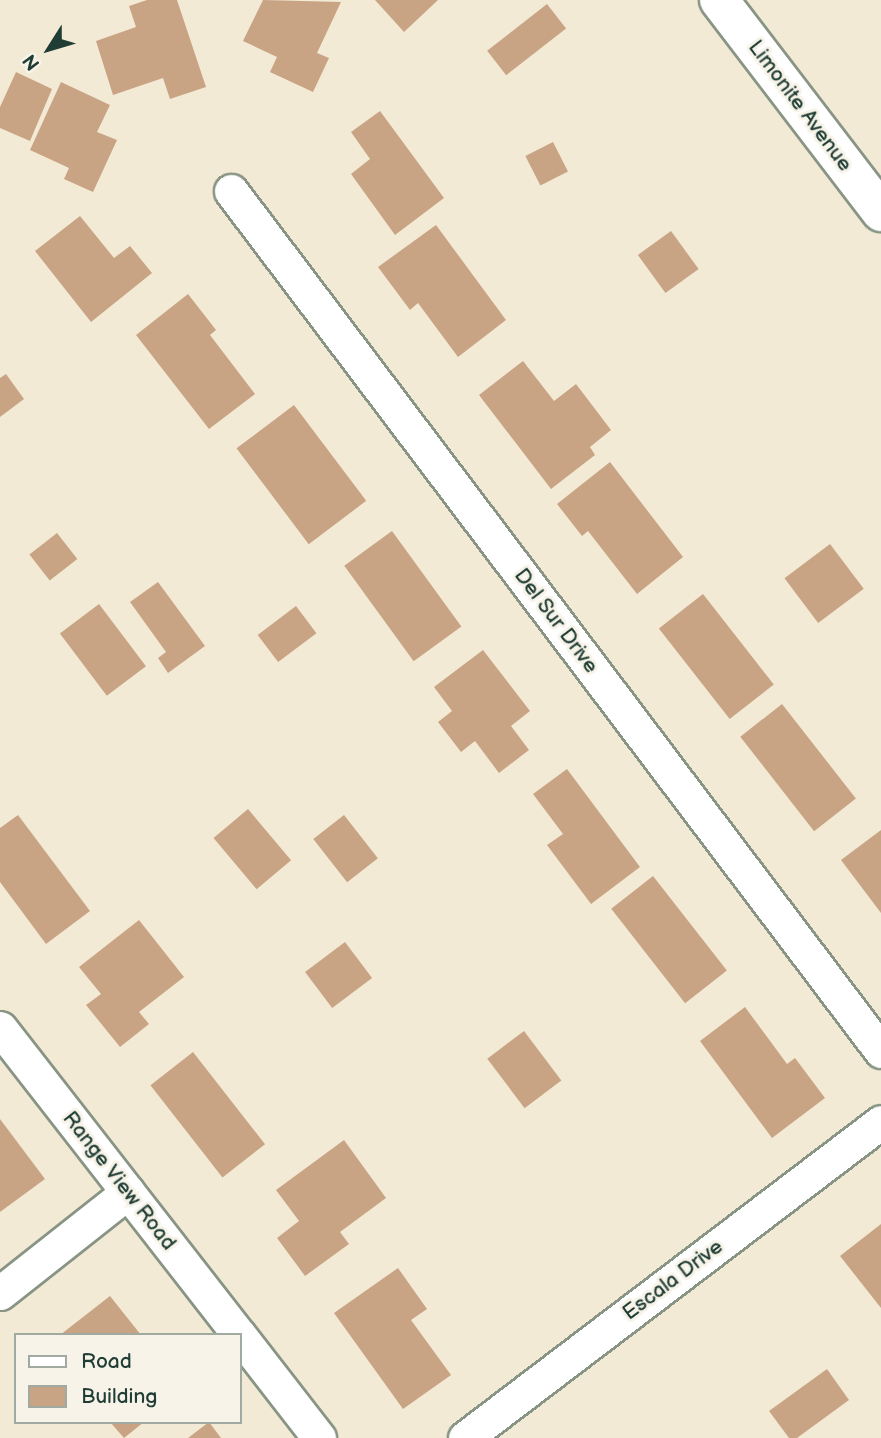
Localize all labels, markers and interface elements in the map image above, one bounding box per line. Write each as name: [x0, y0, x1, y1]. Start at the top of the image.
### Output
north arrow: [14, 14, 84, 84]
street label: Limonite Avenue: [743, 36, 857, 176]
text: N: [18, 49, 45, 75]
street label: Del Sur Drive: [508, 564, 604, 678]
street label: Range View Road: [57, 1106, 181, 1256]
street label: Escala Drive: [618, 1234, 728, 1326]
legend: [14, 1333, 242, 1424]
text: Road: [81, 1349, 132, 1374]
text: Building: [81, 1384, 157, 1409]

